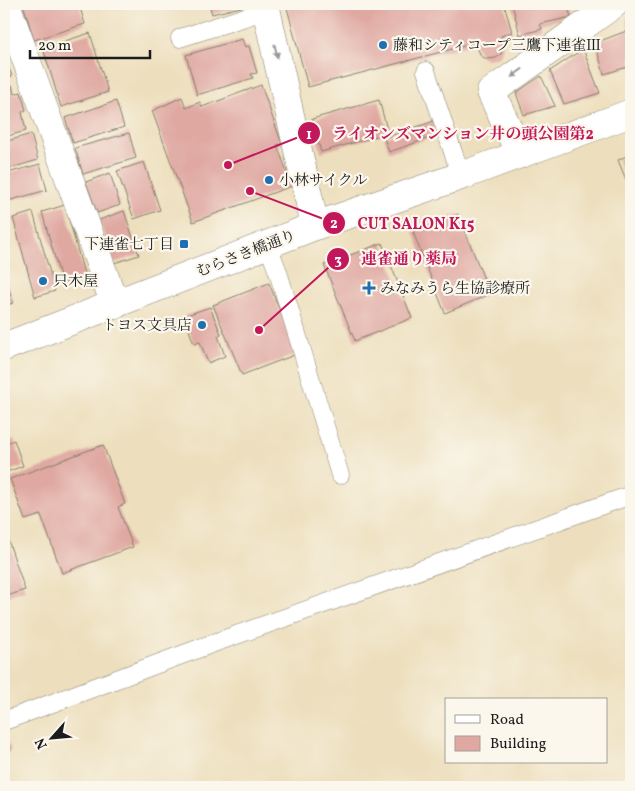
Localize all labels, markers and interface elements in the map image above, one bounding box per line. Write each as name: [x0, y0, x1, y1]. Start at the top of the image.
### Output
scale bar: [30, 28, 150, 60]
text: 20 m: [38, 36, 71, 57]
place label: 藤和シティコープ三鷹下連雀Ⅲ: [393, 36, 601, 57]
marker: 藤和シティコープ三鷹下連雀Ⅲ: [377, 39, 389, 51]
one-way arrow: [272, 44, 280, 59]
one-way arrow: [511, 67, 524, 78]
callout: ライオンズマンション井の頭公園第2: [296, 118, 606, 149]
text: ライオンズマンション井の頭公園第2: [332, 124, 594, 146]
text: 1: [306, 125, 312, 146]
place label: 小林サイクル: [279, 171, 367, 192]
marker: 小林サイクル: [263, 174, 275, 186]
callout: CUT SALON K15: [322, 208, 484, 239]
text: 2: [330, 214, 338, 235]
text: CUT SALON K15: [358, 214, 475, 236]
street label: むらさき橋通り: [194, 226, 299, 283]
place label: 下連雀七丁目: [84, 235, 174, 256]
marker: 下連雀七丁目: [178, 238, 190, 250]
callout: 連雀通り薬局: [326, 243, 467, 274]
text: 連雀通り薬局: [361, 249, 457, 271]
text: 3: [334, 250, 342, 271]
place label: 只木屋: [53, 272, 98, 293]
marker: 只木屋: [37, 275, 49, 287]
place label: みなみうら生協診療所: [380, 279, 530, 300]
marker: みなみうら生協診療所: [362, 281, 376, 295]
place label: トヨス文具店: [102, 316, 192, 337]
marker: トヨス文具店: [196, 319, 208, 331]
legend: [445, 698, 608, 764]
text: Road: [490, 710, 524, 731]
north arrow: [28, 714, 78, 764]
text: N: [31, 734, 53, 752]
text: Building: [490, 734, 547, 755]

